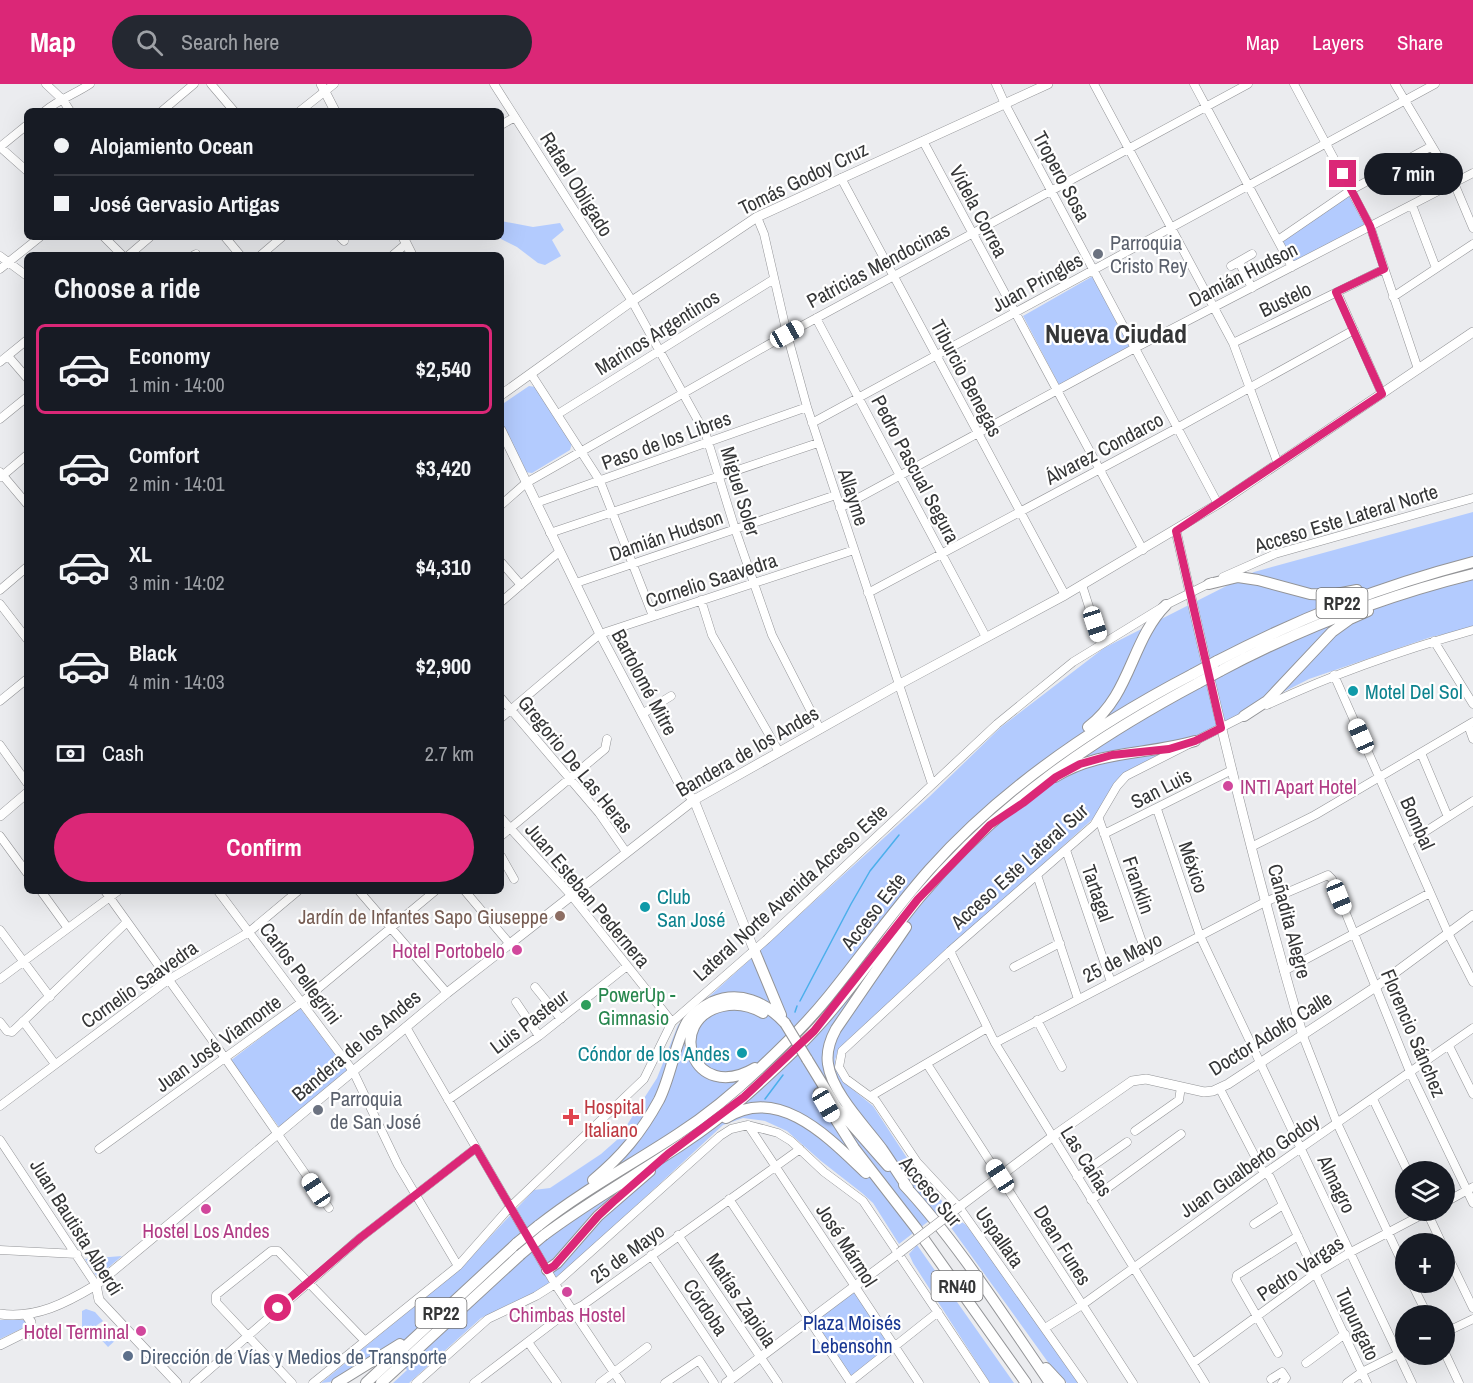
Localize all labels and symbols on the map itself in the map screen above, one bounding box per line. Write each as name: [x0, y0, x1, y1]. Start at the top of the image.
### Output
street label: Tropero Sosa: [1027, 126, 1097, 226]
street label: Rafael Obligado: [534, 127, 620, 241]
street label: Tomás Godoy Cruz: [734, 135, 872, 221]
callout: 7 min: [1364, 153, 1463, 195]
street label: Videla Correa: [943, 160, 1015, 262]
route end: [1329, 160, 1356, 187]
street label: Patricias Mendocinas: [802, 216, 954, 314]
place label: Parroquia Cristo Rey: [1110, 229, 1188, 279]
street label: Damián Hudson: [1184, 235, 1302, 313]
street label: Juan Pringles: [987, 246, 1087, 318]
marker: Parroquia Cristo Rey: [1091, 247, 1105, 261]
street label: Bustelo: [1254, 275, 1316, 323]
street label: Marinos Argentinos: [590, 283, 724, 381]
street label: Tiburcio Benegas: [925, 315, 1009, 441]
district label: Nueva Ciudad: [1045, 316, 1187, 351]
car: [767, 317, 807, 351]
street label: Pedro Pascual Segura: [866, 390, 966, 548]
street label: Paso de los Libres: [598, 404, 734, 476]
street label: Álvarez Condarco: [1039, 405, 1168, 491]
street label: Miguel Soler: [715, 443, 768, 539]
street label: Allayme: [832, 464, 876, 529]
street label: Acceso Este Lateral Norte: [1250, 477, 1441, 559]
street label: Damián Hudson: [606, 503, 726, 567]
street label: Cornelio Saavedra: [642, 546, 780, 614]
road number: RP22: [1316, 588, 1368, 618]
car: [1081, 604, 1109, 644]
street label: Bartolomé Mitre: [606, 624, 684, 740]
place label: Motel Del Sol: [1365, 678, 1463, 705]
marker: Motel Del Sol: [1346, 684, 1360, 698]
street label: Gregorio De Las Heras: [512, 690, 640, 838]
street label: Bandera de los Andes: [671, 699, 823, 803]
car: [1345, 716, 1377, 756]
street label: San Luis: [1126, 761, 1196, 815]
place label: INTI Apart Hotel: [1240, 773, 1357, 800]
marker: INTI Apart Hotel: [1221, 779, 1235, 793]
street label: Bombal: [1394, 792, 1442, 854]
street label: Acceso Este Lateral Sur: [944, 797, 1094, 936]
street label: Lateral Norte Avenida Acceso Este: [687, 798, 893, 986]
street label: Juan Esteban Pedernera: [519, 817, 657, 973]
street label: México: [1173, 838, 1215, 896]
street label: Franklin: [1117, 853, 1161, 917]
street label: Tartagal: [1076, 861, 1120, 925]
street label: Cañadita Alegre: [1262, 861, 1318, 981]
street label: Acceso Este: [835, 868, 911, 954]
car: [1324, 877, 1354, 917]
place label: Club San José: [657, 883, 725, 933]
marker: Club San José: [638, 900, 652, 914]
place label: Jardín de Infantes Sapo Giuseppe: [298, 903, 548, 930]
marker: Jardín de Infantes Sapo Giuseppe: [553, 909, 567, 923]
street label: Carlos Pellegrini: [254, 916, 348, 1030]
street label: 25 de Mayo: [1078, 926, 1166, 988]
street label: Cornelio Saavedra: [75, 934, 203, 1034]
place label: Hotel Portobelo: [392, 937, 505, 964]
marker: Hotel Portobelo: [510, 943, 524, 957]
street label: Florencio Sánchez: [1375, 965, 1453, 1101]
place label: PowerUp - Gimnasio: [598, 981, 676, 1031]
street label: Luis Pasteur: [484, 982, 574, 1059]
street label: Bandera de los Andes: [286, 983, 426, 1107]
street label: Doctor Adolfo Calle: [1203, 984, 1337, 1082]
street label: Juan José Viamonte: [150, 988, 286, 1098]
marker: PowerUp - Gimnasio: [579, 998, 593, 1012]
place label: Cóndor de los Andes: [578, 1040, 730, 1067]
marker: Cóndor de los Andes: [735, 1046, 749, 1060]
place label: Parroquia de San José: [330, 1085, 421, 1135]
car: [809, 1085, 843, 1125]
place label: Hospital Italiano: [584, 1093, 644, 1143]
marker: Parroquia de San José: [311, 1103, 325, 1117]
street label: Juan Gualberto Godoy: [1174, 1106, 1325, 1223]
marker: Hospital Italiano: [562, 1108, 580, 1126]
street label: Las Cañas: [1055, 1121, 1119, 1201]
street label: Acceso Sur: [893, 1149, 969, 1232]
street label: Almagro: [1311, 1150, 1363, 1217]
street label: Juan Bautista Alberdi: [24, 1154, 130, 1300]
car: [983, 1156, 1017, 1196]
car: [298, 1170, 334, 1210]
street label: José Mármol: [810, 1198, 884, 1292]
street label: Dean Funes: [1028, 1200, 1098, 1290]
street label: Uspallata: [969, 1201, 1031, 1273]
marker: Hostel Los Andes: [199, 1202, 213, 1216]
place label: Hostel Los Andes: [142, 1217, 270, 1244]
street label: 25 de Mayo: [584, 1217, 670, 1289]
street label: Pedro Vargas: [1251, 1229, 1349, 1307]
street label: Matías Zapiola: [700, 1247, 784, 1353]
road number: RN40: [932, 1271, 982, 1301]
street label: Córdoba: [677, 1273, 735, 1341]
street label: Tupungato: [1329, 1283, 1387, 1365]
marker: Chimbas Hostel: [560, 1285, 574, 1299]
route start: [264, 1294, 291, 1321]
road number: RP22: [416, 1298, 466, 1328]
place label: Chimbas Hostel: [509, 1301, 625, 1328]
park label: Plaza Moisés Lebensohn: [803, 1309, 901, 1359]
place label: Hotel Terminal: [24, 1318, 129, 1345]
marker: Hotel Terminal: [134, 1324, 148, 1338]
place label: Dirección de Vías y Medios de Transporte: [140, 1343, 447, 1370]
marker: Dirección de Vías y Medios de Transporte: [121, 1349, 135, 1363]

